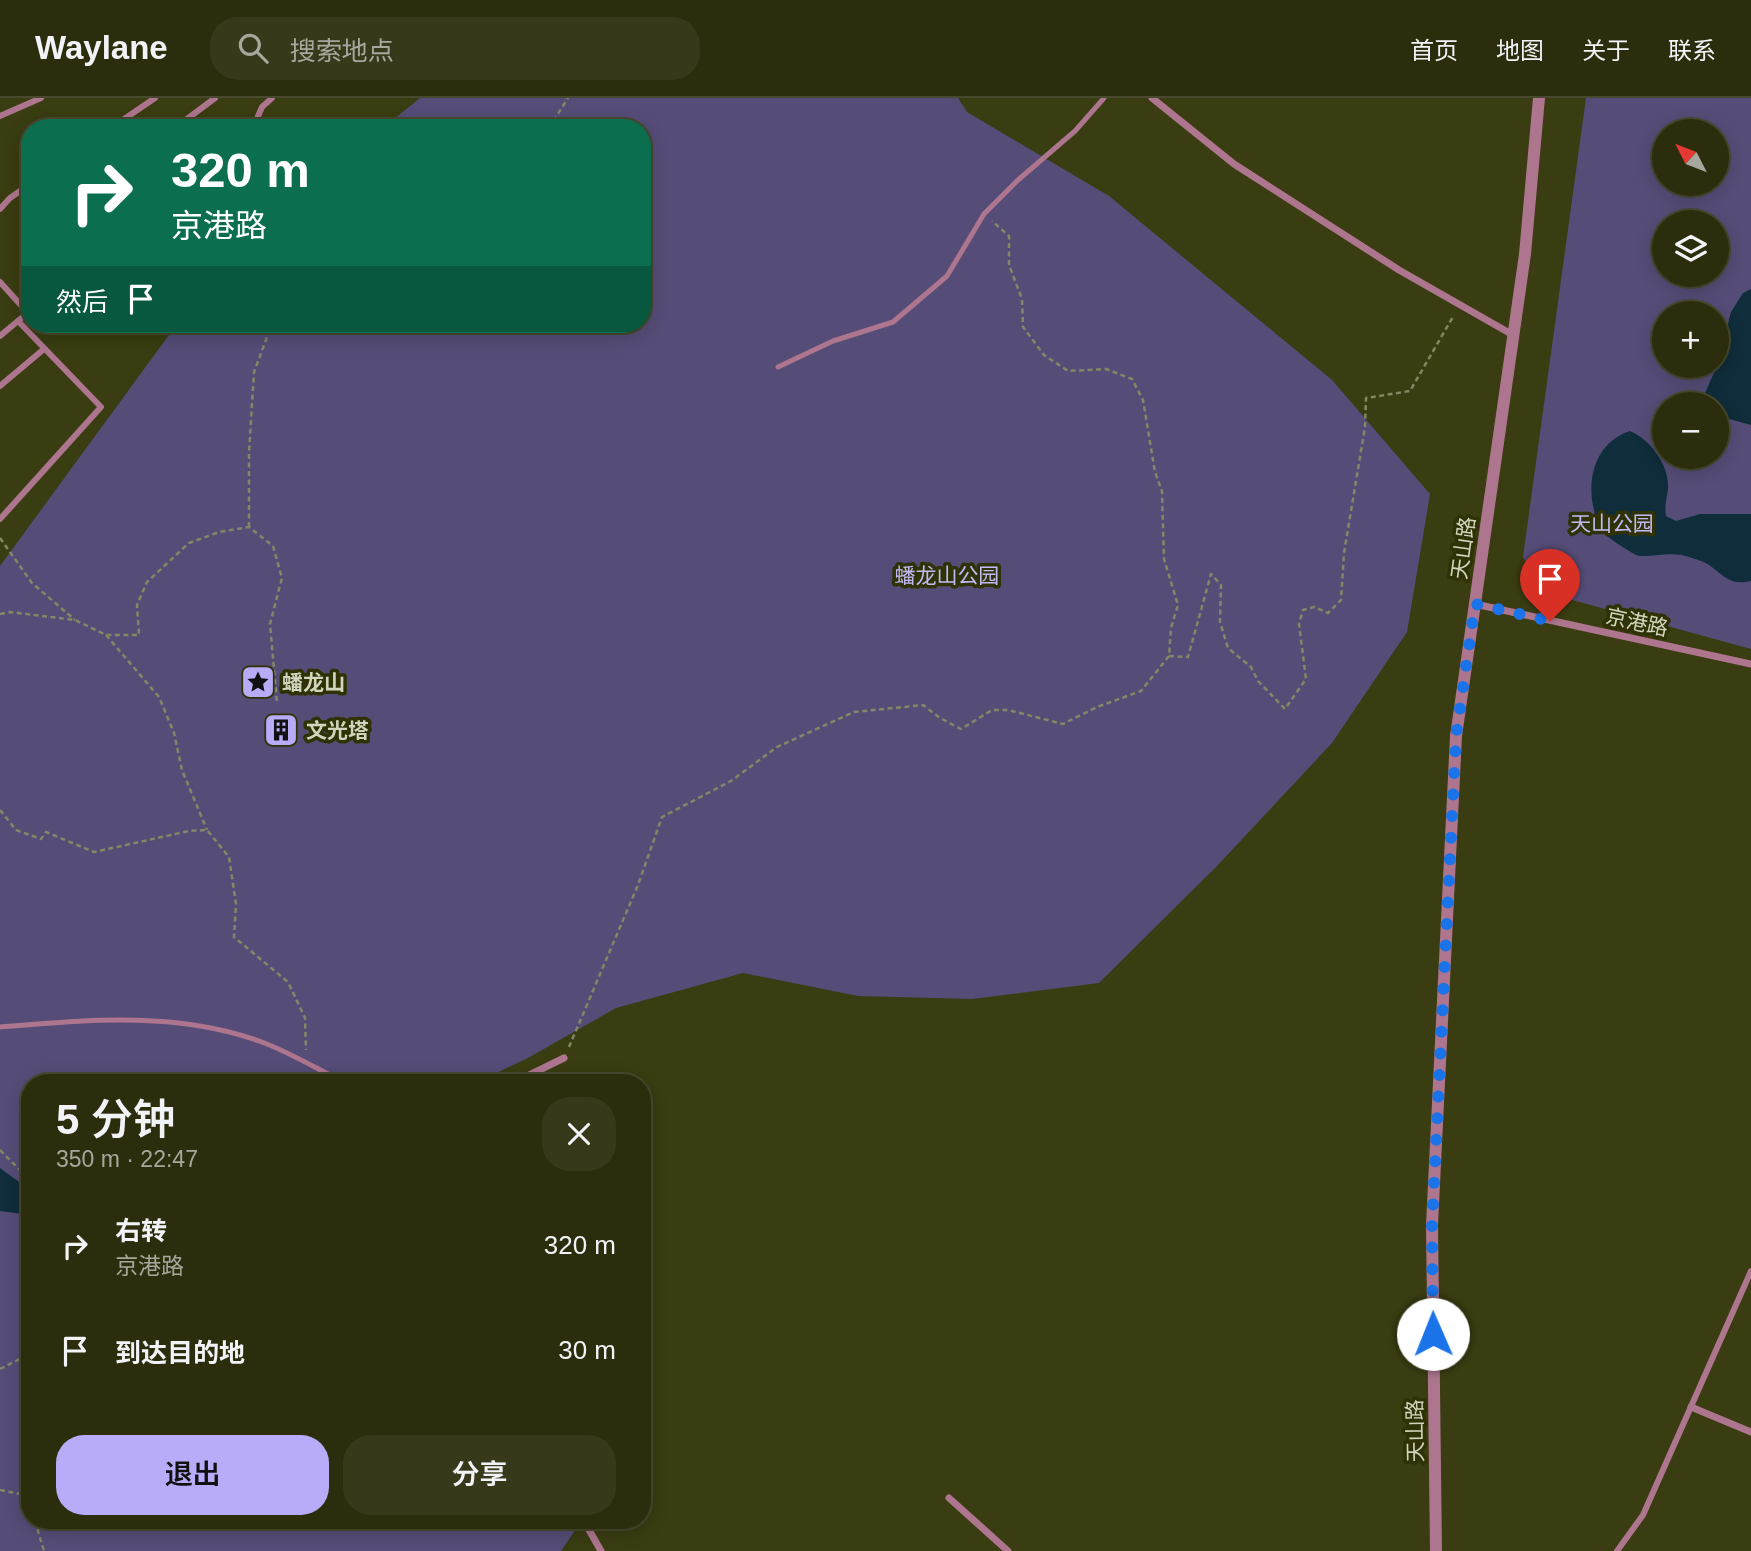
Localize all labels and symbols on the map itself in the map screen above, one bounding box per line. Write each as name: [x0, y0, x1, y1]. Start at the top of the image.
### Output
north arrow: [1652, 119, 1729, 196]
park label: 天山公园: [1570, 512, 1654, 535]
street label: 天山路: [1447, 515, 1479, 581]
pin: [1520, 549, 1580, 621]
park label: 蟠龙山公园: [895, 564, 1000, 587]
street label: 京港路: [1604, 604, 1670, 640]
place icon: 蟠龙山: [239, 663, 277, 701]
place label: 蟠龙山: [282, 671, 345, 694]
building icon: 文光塔: [262, 711, 300, 749]
place label: 文光塔: [306, 719, 369, 742]
position arrow: [1396, 1297, 1470, 1371]
street label: 天山路: [1403, 1399, 1427, 1463]

